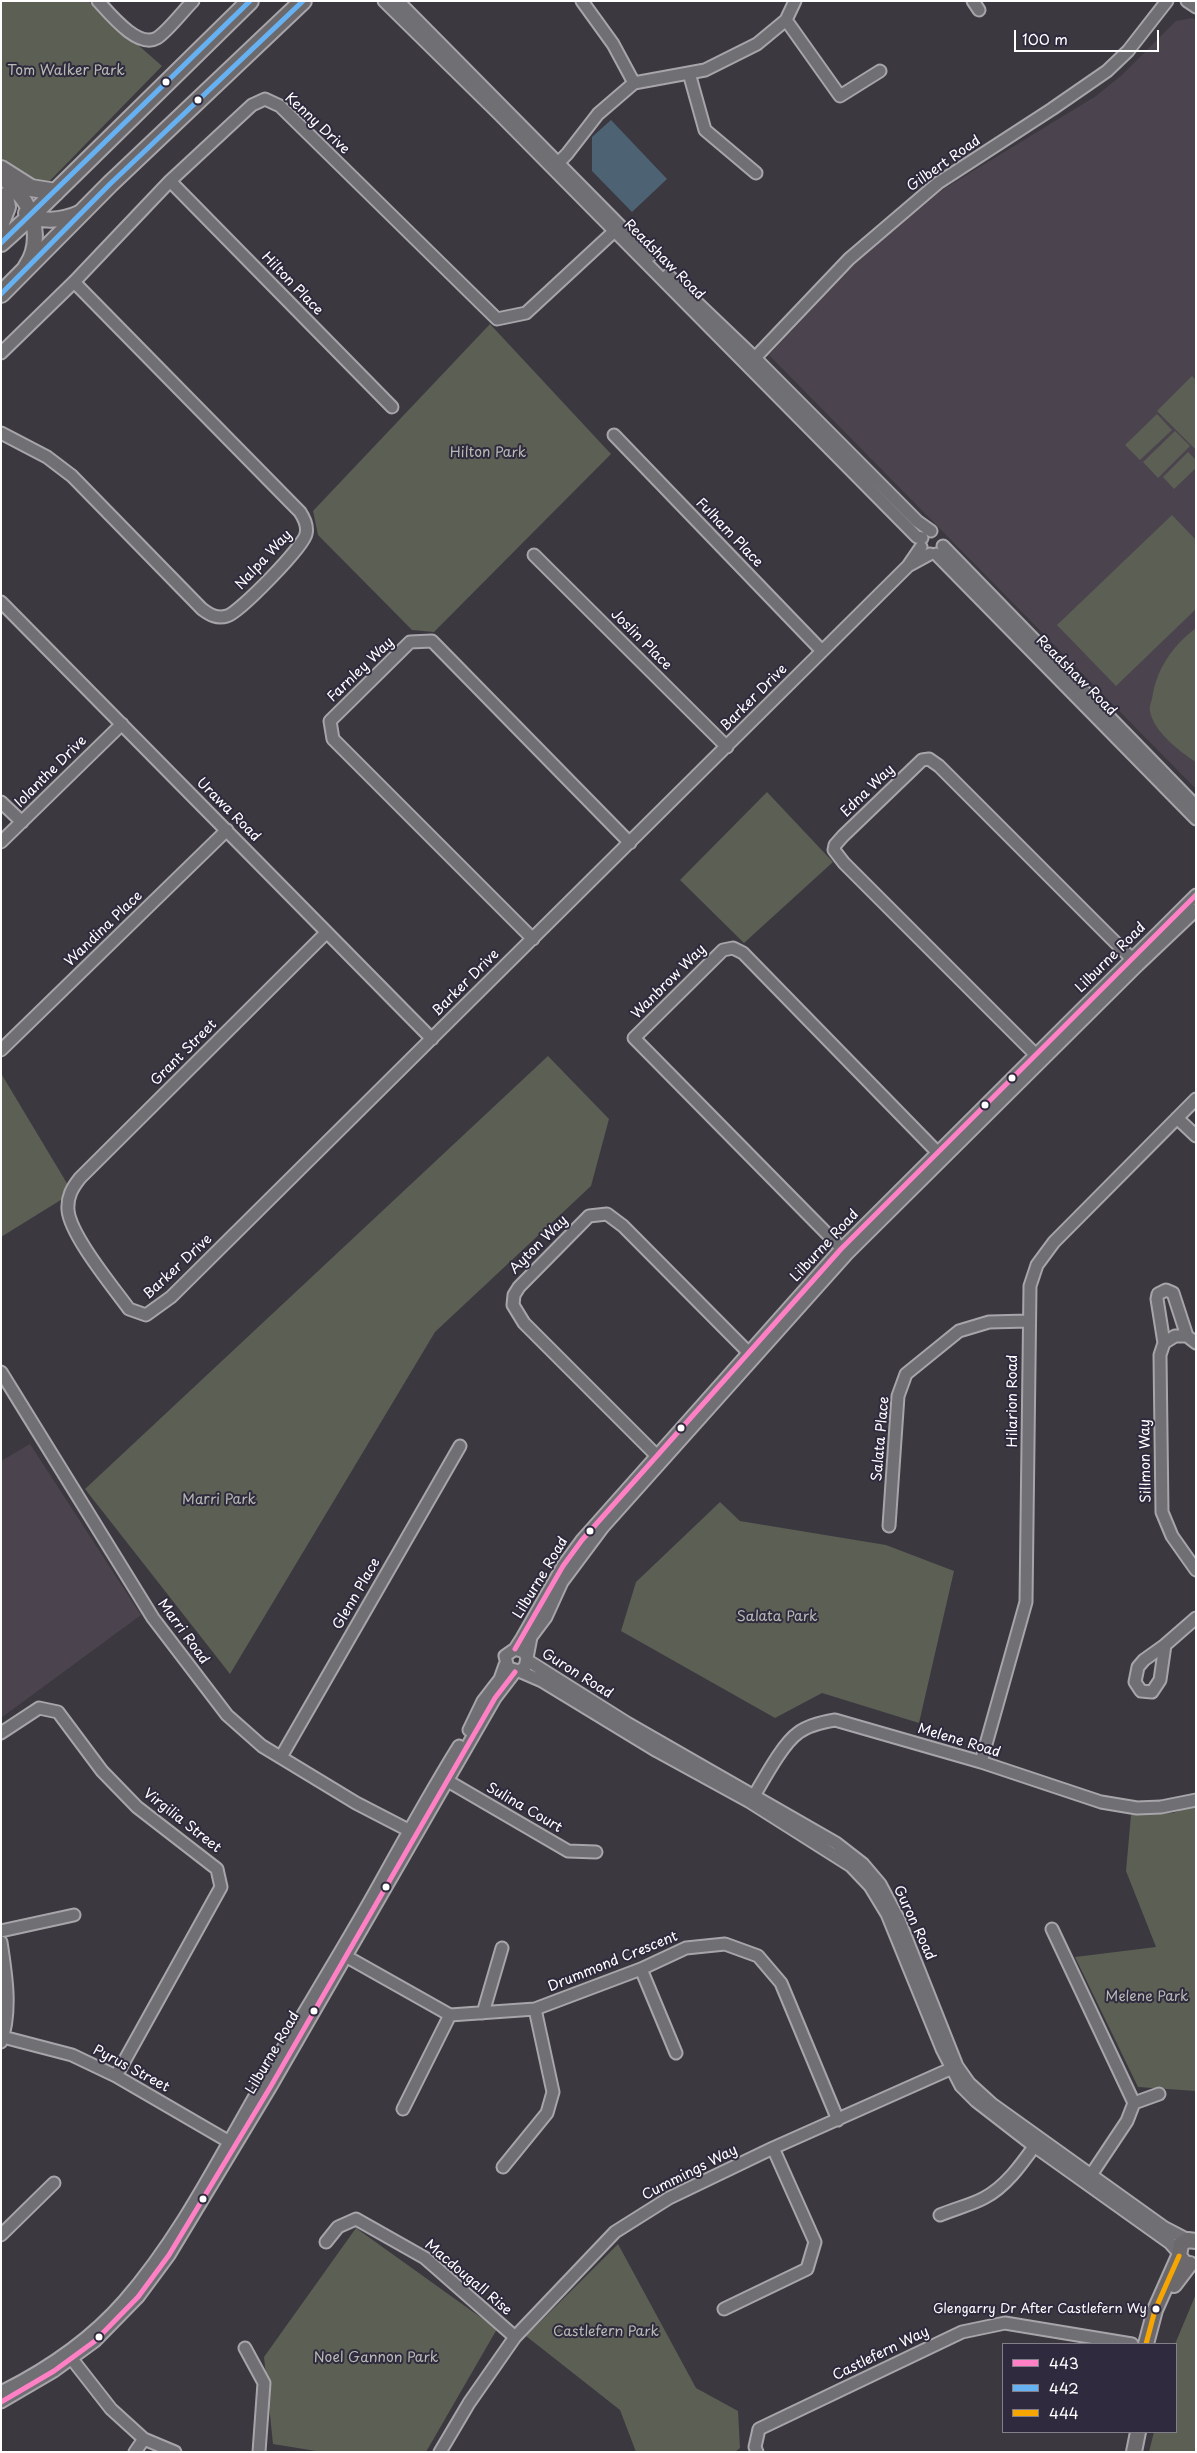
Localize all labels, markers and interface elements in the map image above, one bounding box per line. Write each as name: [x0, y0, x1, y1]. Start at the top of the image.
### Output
scale bar: [1017, 20, 1162, 52]
text: 100 m: [1022, 27, 1068, 50]
park label: Tom Walker Park: [7, 63, 125, 79]
unlabelled marker: [161, 77, 171, 87]
street label: Kenny Drive: [281, 90, 353, 158]
unlabelled marker: [193, 95, 203, 105]
street label: Gilbert Road: [904, 132, 984, 196]
street label: Readshaw Road: [620, 216, 708, 304]
street label: Hilton Place: [258, 249, 326, 319]
park label: Hilton Park: [450, 445, 526, 461]
street label: Fulham Place: [692, 495, 766, 571]
street label: Nalpa Way: [232, 527, 296, 593]
street label: Joslin Place: [607, 606, 675, 674]
street label: Readshaw Road: [1032, 632, 1120, 720]
street label: Farnley Way: [324, 634, 398, 706]
street label: Barker Drive: [717, 661, 791, 735]
street label: Iolanthe Drive: [12, 733, 90, 811]
street label: Edna Way: [838, 761, 898, 821]
street label: Urawa Road: [193, 775, 263, 845]
street label: Wandina Place: [62, 888, 146, 970]
street label: Lilburne Road: [1072, 919, 1150, 997]
street label: Wanbrow Way: [628, 941, 710, 1023]
street label: Barker Drive: [429, 946, 503, 1020]
street label: Grant Street: [147, 1016, 221, 1090]
unlabelled marker: [1007, 1073, 1017, 1083]
unlabelled marker: [980, 1100, 990, 1110]
street label: Lilburne Road: [787, 1207, 863, 1285]
street label: Ayton Way: [506, 1212, 572, 1278]
street label: Barker Drive: [140, 1231, 216, 1303]
street label: Hilarion Road: [1005, 1355, 1021, 1447]
street label: Salata Place: [869, 1396, 893, 1482]
street label: Sillmon Way: [1137, 1419, 1155, 1503]
unlabelled marker: [676, 1423, 686, 1433]
park label: Marri Park: [182, 1492, 256, 1508]
unlabelled marker: [585, 1526, 595, 1536]
street label: Lilburne Road: [510, 1534, 572, 1622]
street label: Glenn Place: [330, 1555, 384, 1633]
street label: Marri Road: [154, 1596, 212, 1668]
park label: Salata Park: [737, 1609, 817, 1625]
street label: Guron Road: [538, 1646, 616, 1702]
street label: Melene Road: [916, 1720, 1002, 1762]
street label: Sulina Court: [483, 1780, 565, 1836]
street label: Virgilia Street: [140, 1785, 224, 1857]
unlabelled marker: [381, 1882, 391, 1892]
street label: Guron Road: [889, 1883, 939, 1963]
street label: Drummond Crescent: [546, 1928, 680, 1996]
park label: Melene Park: [1105, 1989, 1189, 2005]
unlabelled marker: [309, 2006, 319, 2016]
street label: Lilburne Road: [243, 2009, 303, 2097]
street label: Pyrus Street: [90, 2042, 172, 2096]
street label: Cummings Way: [639, 2142, 741, 2204]
unlabelled marker: [198, 2194, 208, 2204]
street label: Macdougall Rise: [421, 2237, 515, 2319]
place label: Glengarry Dr After Castlefern Wy: [933, 2301, 1147, 2317]
marker: Glengarry Dr After Castlefern Wy: [1151, 2304, 1161, 2314]
street label: Castlefern Way: [830, 2323, 932, 2385]
park label: Castlefern Park: [553, 2324, 659, 2340]
unlabelled marker: [94, 2332, 104, 2342]
legend: [1002, 2343, 1177, 2433]
park label: Noel Gannon Park: [314, 2350, 438, 2366]
text: 443: [1049, 2351, 1079, 2374]
text: 442: [1049, 2376, 1079, 2399]
text: 444: [1049, 2401, 1079, 2424]

